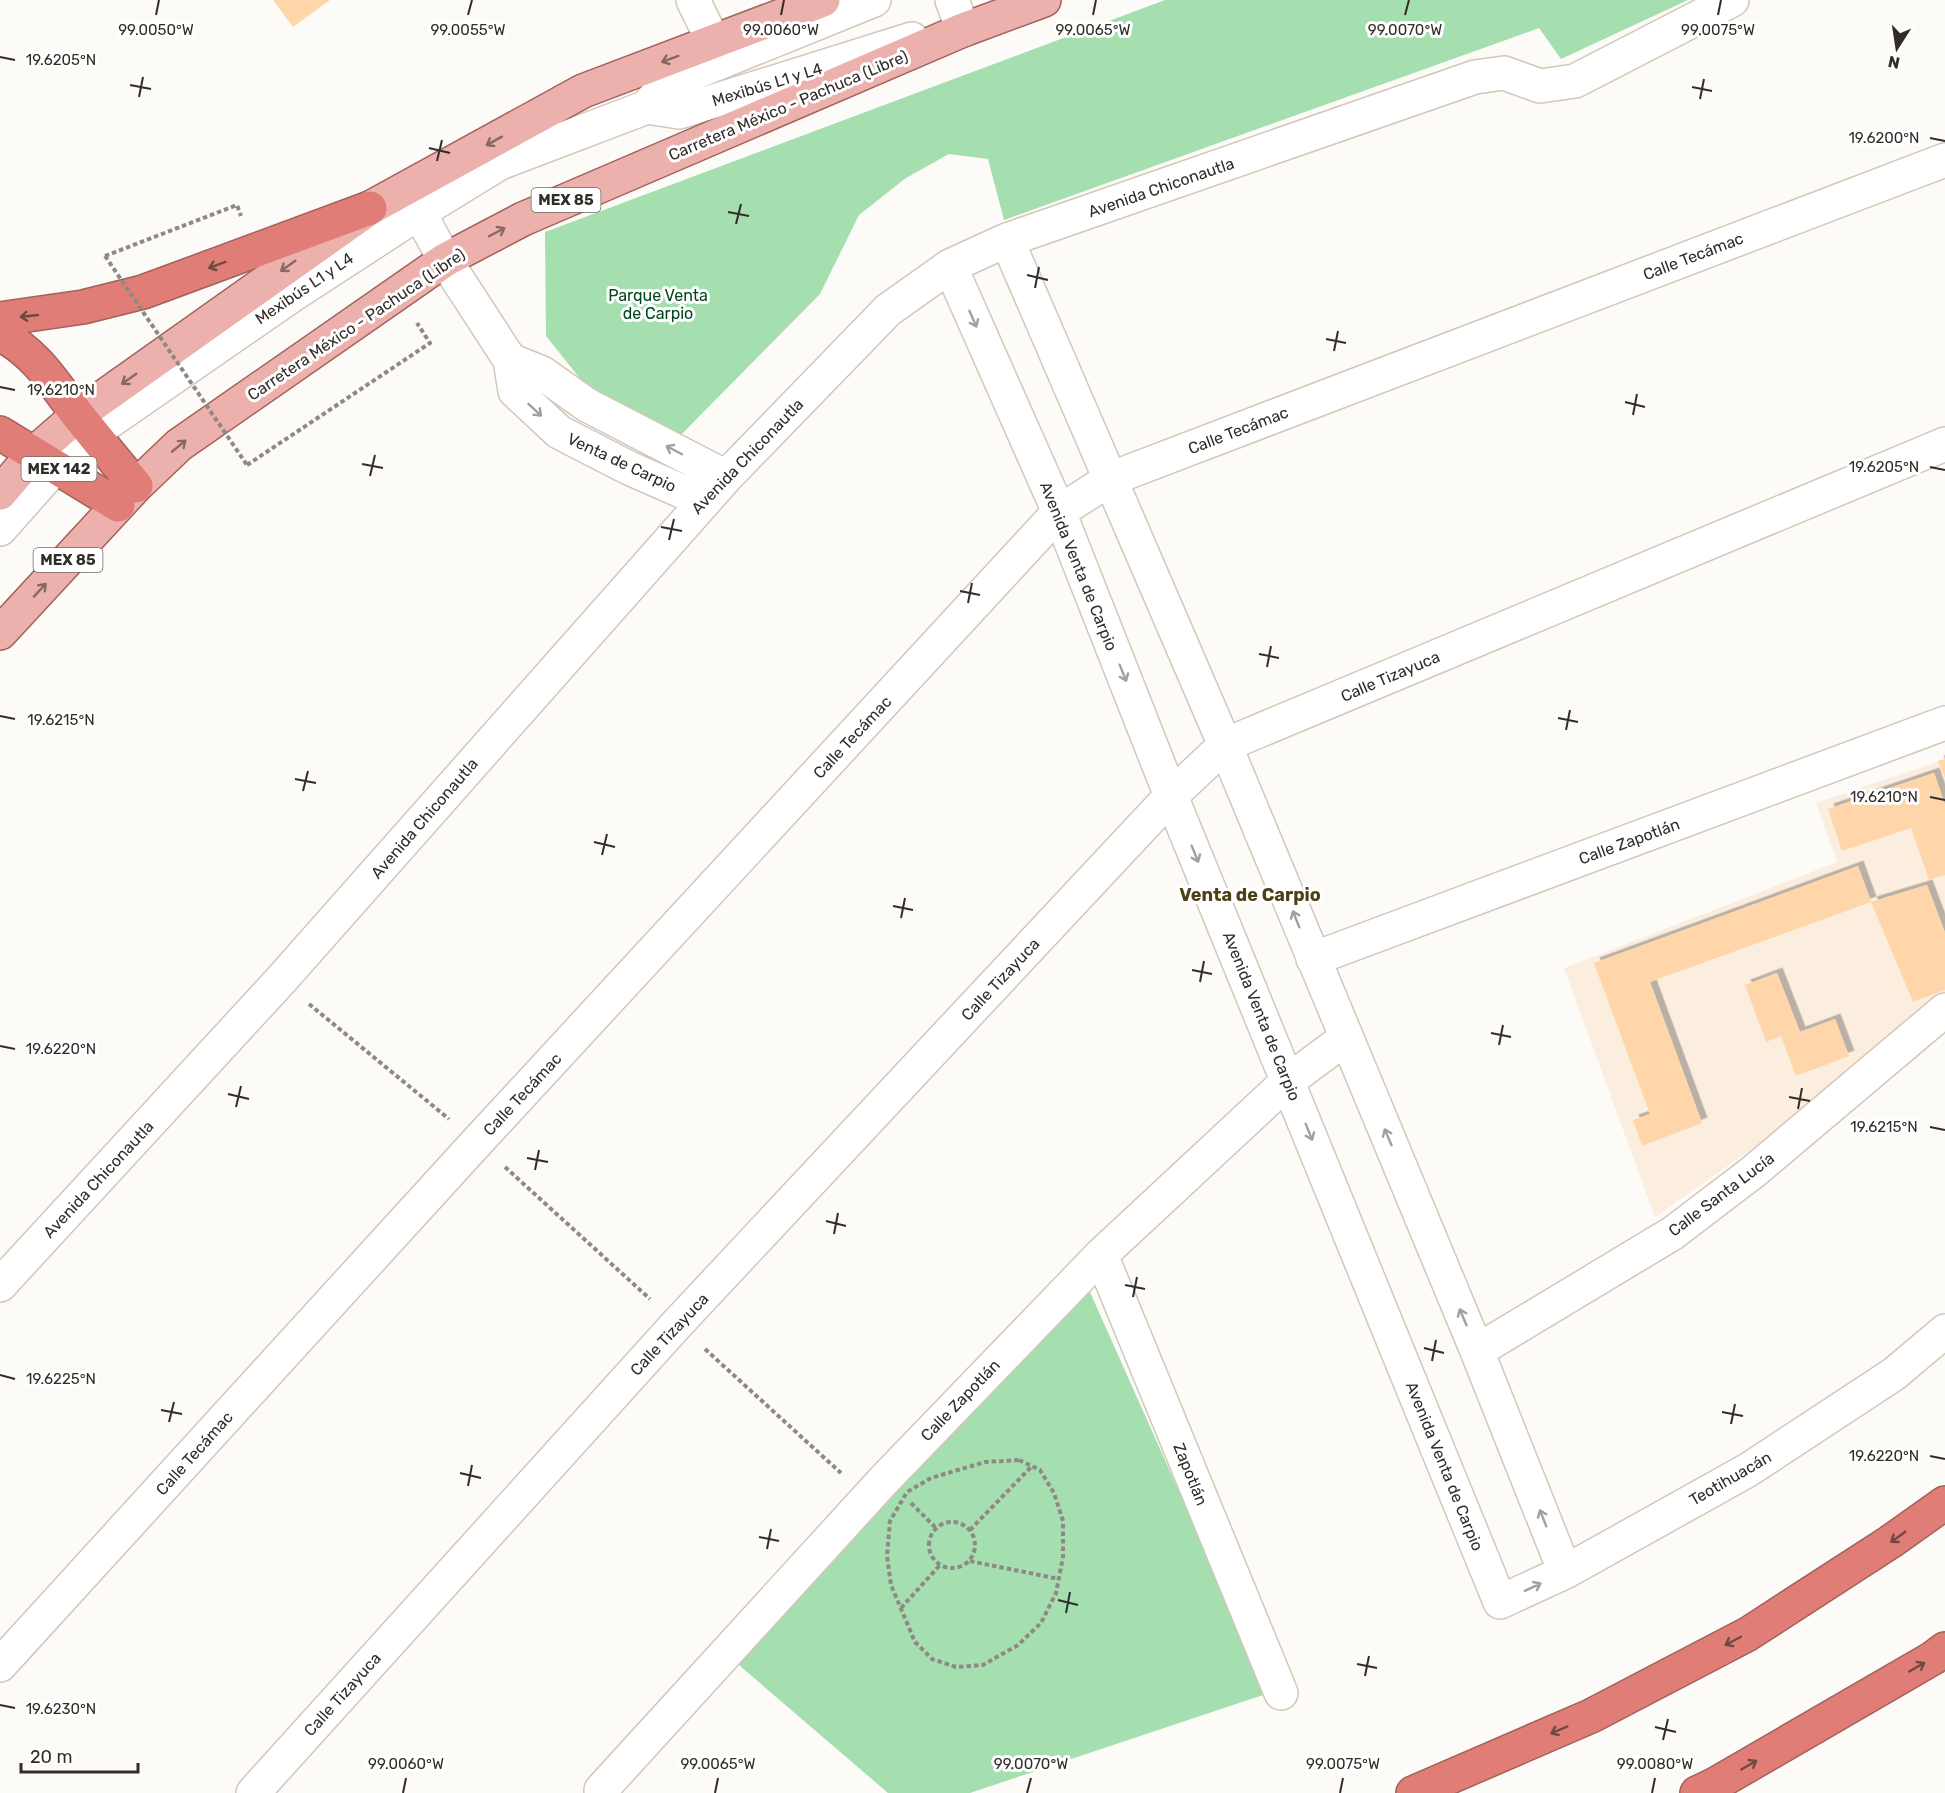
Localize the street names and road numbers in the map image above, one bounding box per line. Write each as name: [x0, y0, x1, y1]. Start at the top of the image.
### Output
street label: Carretera México - Pachuca (Libre): [666, 46, 911, 165]
street label: Mexibús L1 y L4: [710, 59, 825, 110]
street label: Avenida Chiconautla: [1086, 154, 1237, 221]
road number: MEX 85: [532, 188, 600, 212]
street label: Calle Tecámac: [1640, 229, 1746, 284]
street label: Carretera México - Pachuca (Libre): [244, 244, 469, 404]
street label: Mexibús L1 y L4: [252, 249, 357, 328]
street label: Avenida Chiconautla: [687, 395, 807, 518]
street label: Calle Tecámac: [1185, 403, 1291, 458]
street label: Venta de Carpio: [564, 429, 679, 496]
road number: MEX 142: [22, 457, 97, 481]
street label: Avenida Venta de Carpio: [1036, 479, 1121, 654]
road number: MEX 85: [34, 548, 103, 572]
street label: Calle Tizayuca: [1338, 647, 1443, 706]
street label: Calle Tecámac: [809, 692, 896, 783]
street label: Avenida Chiconautla: [367, 754, 482, 882]
street label: Calle Zapotlán: [1576, 814, 1682, 869]
street label: Avenida Venta de Carpio: [1219, 929, 1304, 1104]
street label: Calle Tizayuca: [957, 934, 1043, 1024]
street label: Calle Tecámac: [479, 1049, 566, 1140]
street label: Avenida Chiconautla: [39, 1117, 157, 1242]
street label: Calle Santa Lucía: [1665, 1148, 1778, 1240]
street label: Calle Tizayuca: [626, 1289, 712, 1379]
street label: Calle Zapotlán: [917, 1356, 1004, 1445]
street label: Avenida Venta de Carpio: [1402, 1379, 1487, 1554]
street label: Calle Tecámac: [152, 1407, 237, 1499]
street label: Zapotlán: [1169, 1440, 1212, 1508]
street label: Teotihuacán: [1686, 1447, 1775, 1510]
street label: Calle Tizayuca: [300, 1649, 385, 1740]

